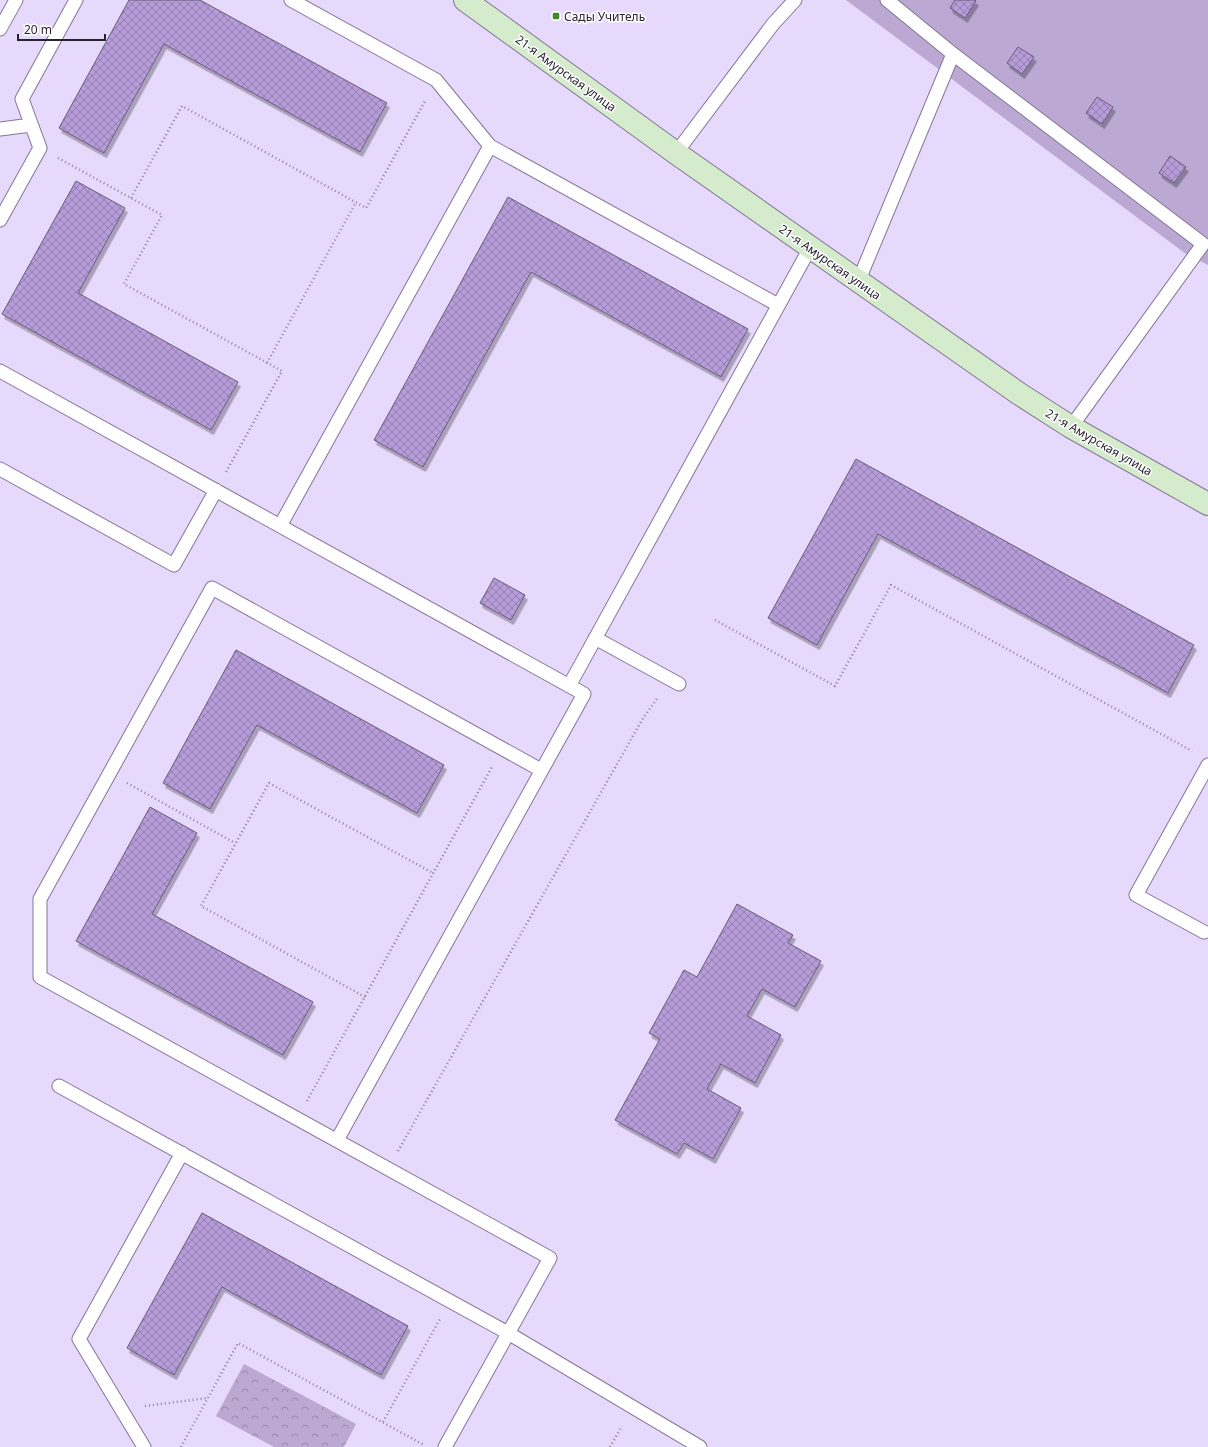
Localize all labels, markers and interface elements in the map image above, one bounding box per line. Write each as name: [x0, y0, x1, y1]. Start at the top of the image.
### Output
place label: Сады Учитель: [564, 8, 645, 25]
marker: Сады Учитель: [551, 11, 561, 21]
scale bar: [18, 16, 105, 42]
text: 20 m: [24, 21, 52, 38]
street label: 21-я Амурская улица: [512, 31, 620, 115]
street label: 21-я Амурская улица: [776, 220, 884, 304]
street label: 21-я Амурская улица: [1042, 404, 1156, 480]

